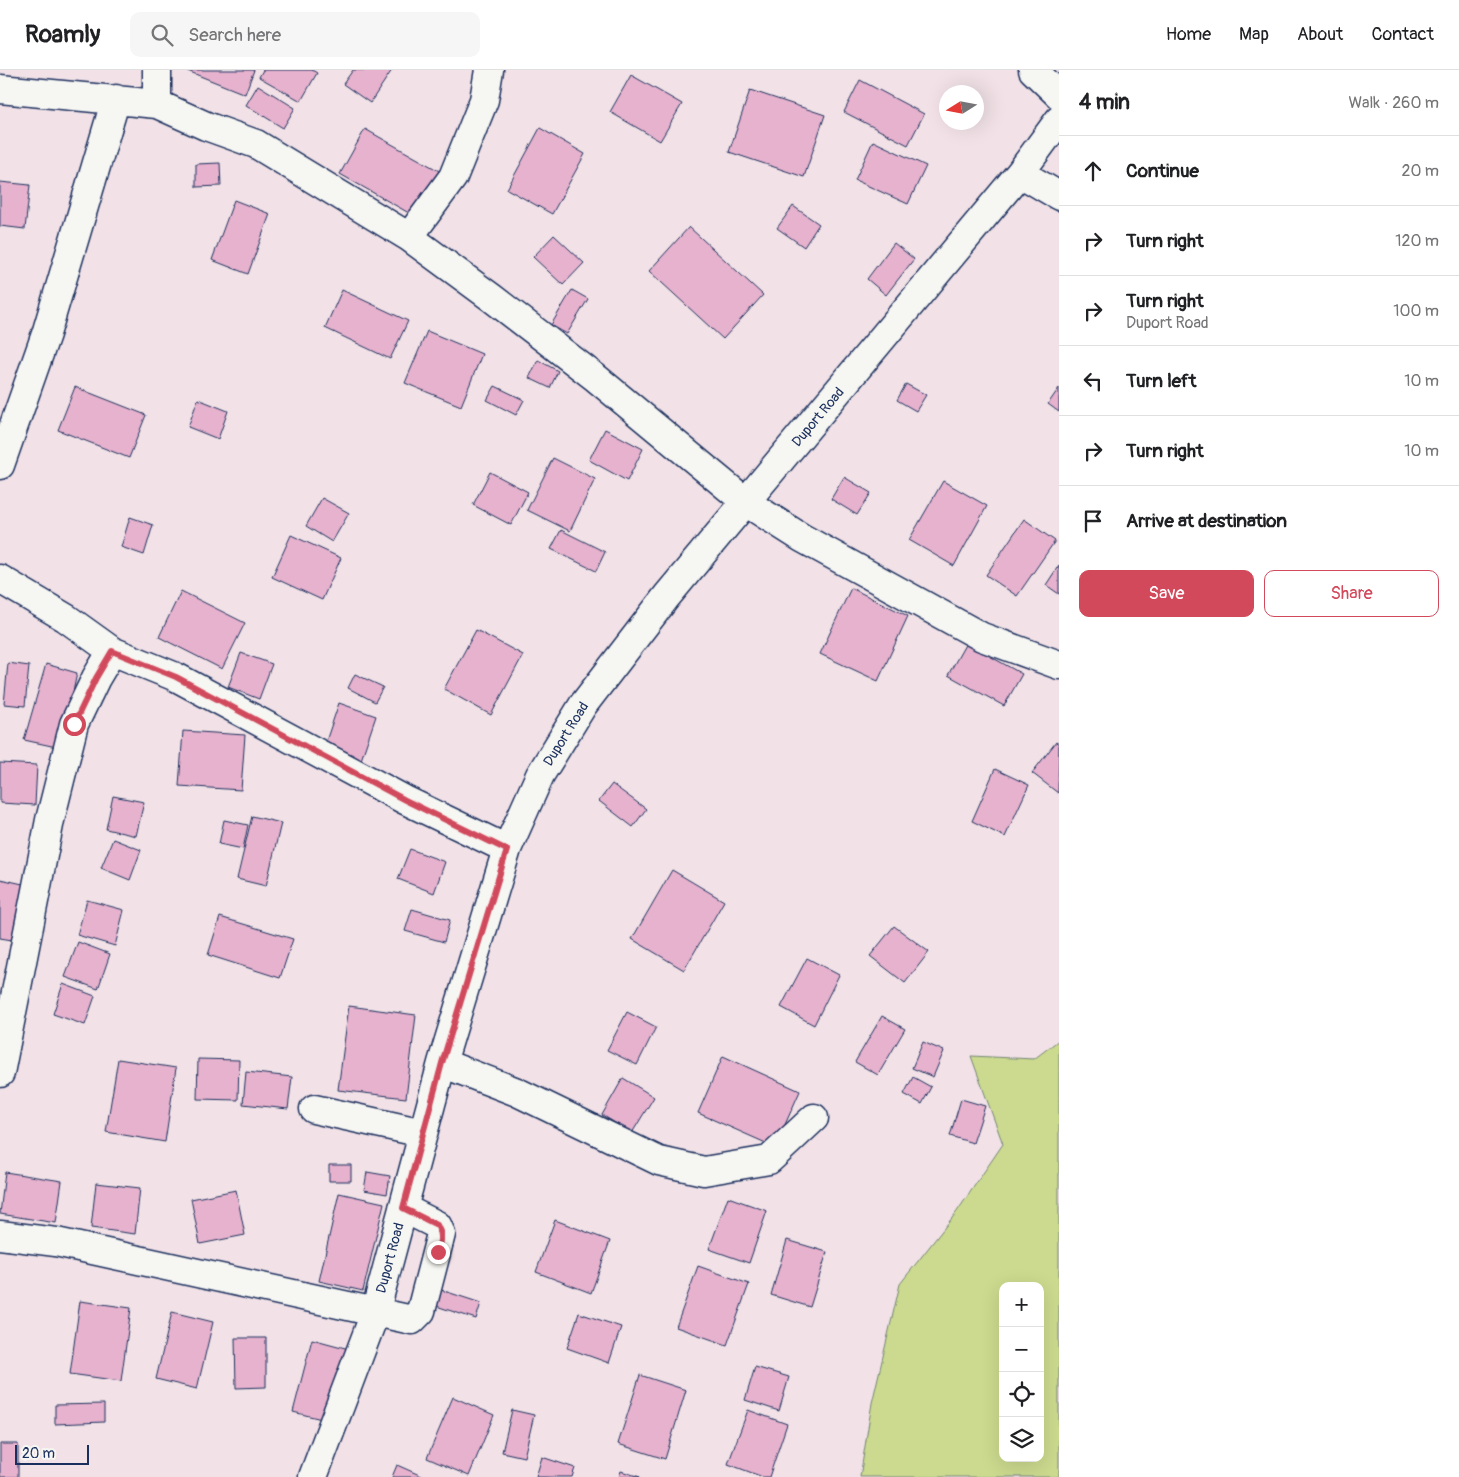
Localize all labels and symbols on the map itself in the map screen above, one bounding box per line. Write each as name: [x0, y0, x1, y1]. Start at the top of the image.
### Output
north arrow: [939, 85, 984, 130]
street label: Duport Road: [788, 384, 848, 450]
street label: Duport Road: [540, 699, 592, 769]
route start: [63, 713, 86, 736]
street label: Duport Road: [372, 1221, 408, 1295]
route end: [427, 1241, 450, 1264]
scale bar: [15, 1442, 89, 1465]

